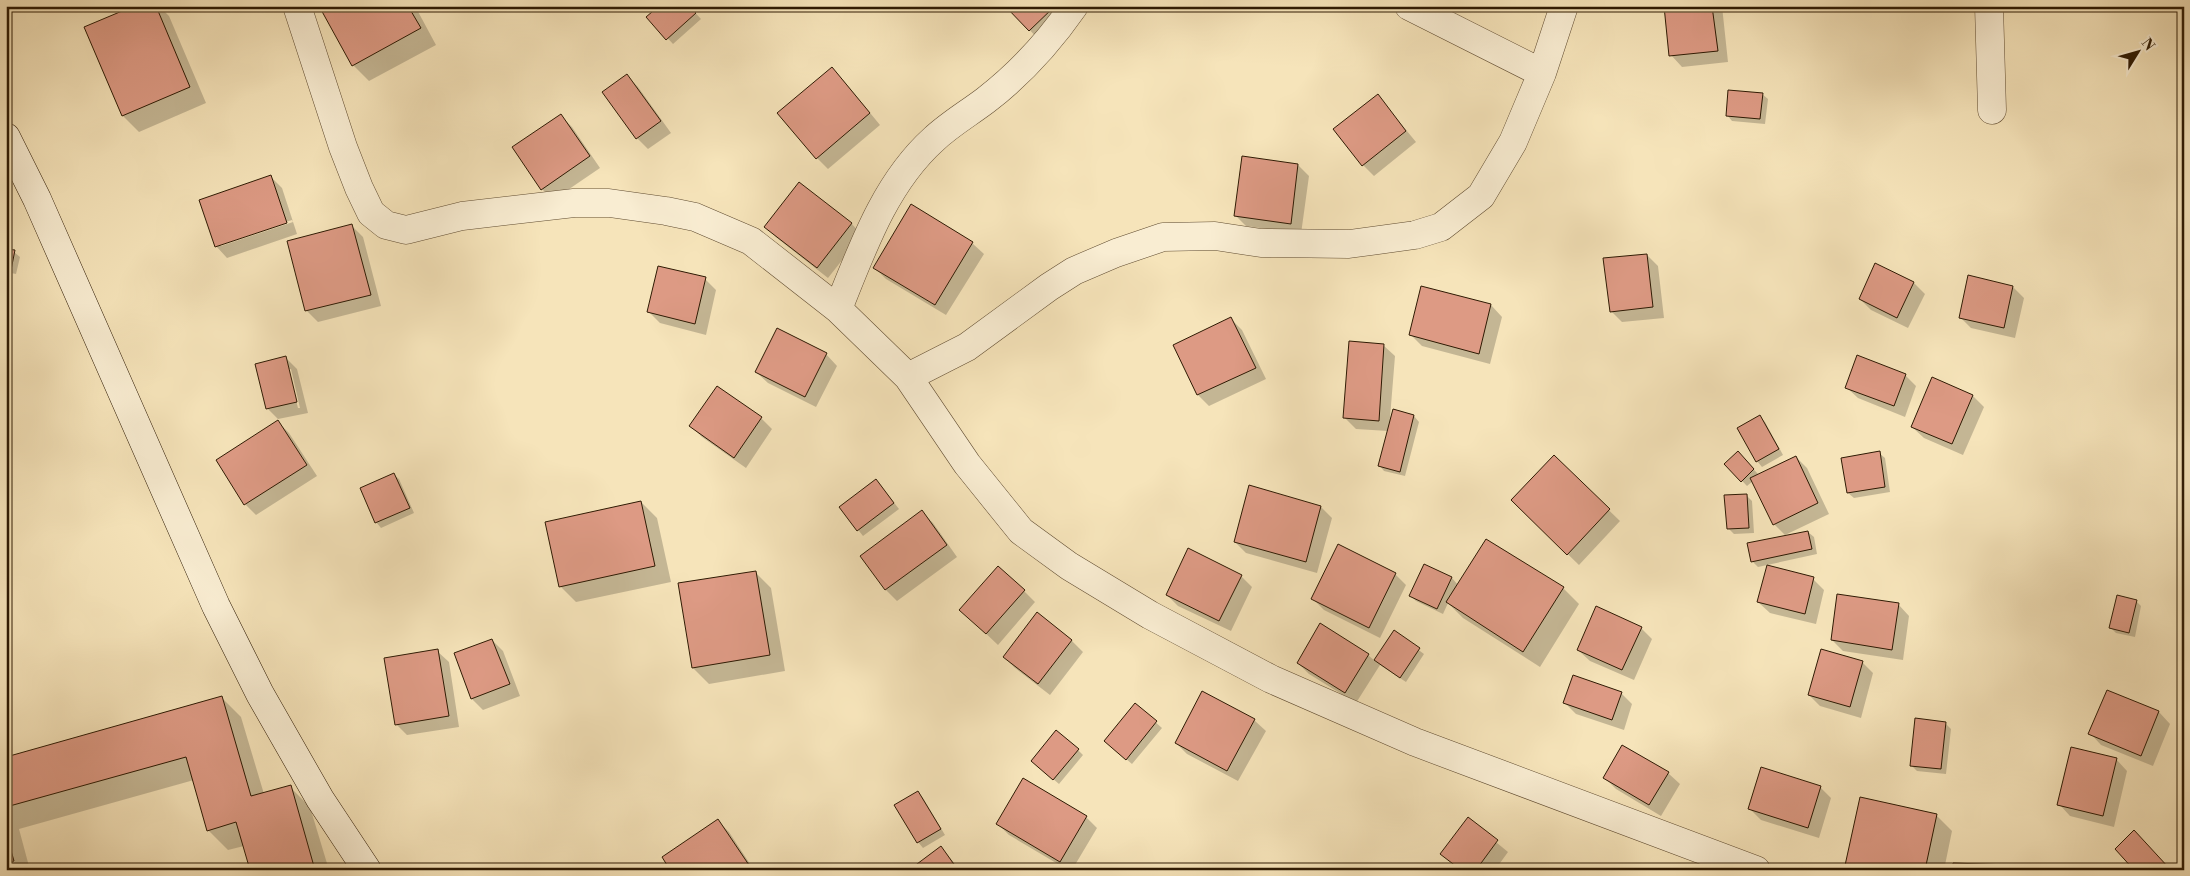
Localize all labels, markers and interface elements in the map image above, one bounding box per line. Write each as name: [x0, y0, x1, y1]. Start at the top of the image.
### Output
north arrow: [2112, 28, 2162, 78]
text: N: [2137, 35, 2158, 55]

